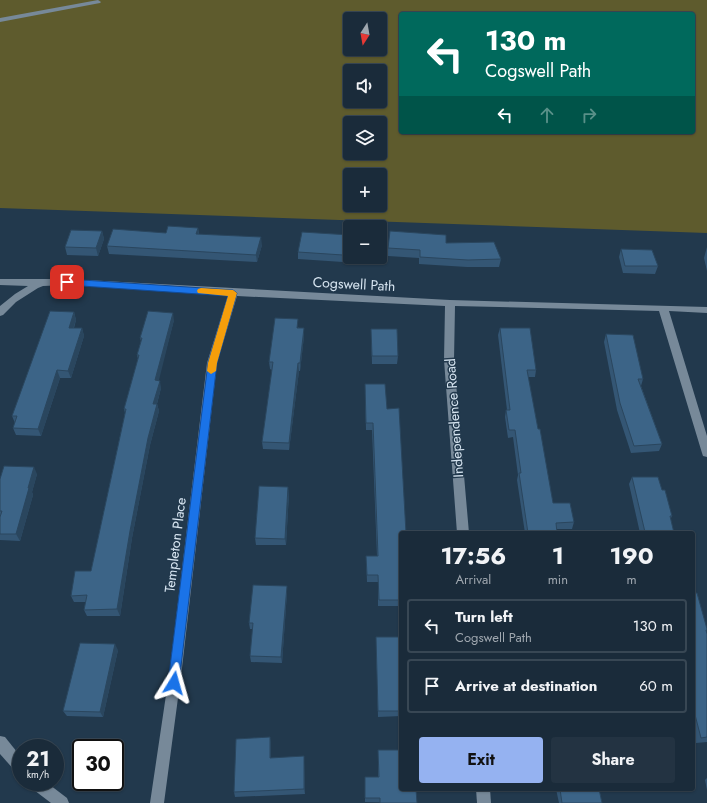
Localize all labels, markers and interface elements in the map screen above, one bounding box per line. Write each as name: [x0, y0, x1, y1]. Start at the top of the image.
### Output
north arrow: [343, 12, 387, 56]
map controls: [343, 12, 387, 264]
text: 130 m: [485, 20, 567, 61]
icon: left: [419, 28, 471, 80]
text: Cogswell Path: [485, 58, 591, 84]
button: sound: [343, 64, 387, 108]
icon: left: [494, 104, 516, 126]
icon: ahead: [536, 104, 558, 126]
icon: right: [578, 104, 600, 126]
button: layers: [343, 116, 387, 160]
button: +: [343, 168, 387, 212]
button: −: [343, 220, 387, 264]
pin: [50, 265, 84, 299]
icon: arrive: [56, 271, 78, 293]
street label: Cogswell Path: [312, 272, 396, 296]
street label: Independence Road: [440, 358, 468, 478]
street label: Templeton Place: [159, 496, 191, 594]
text: 17:56: [440, 538, 506, 573]
text: 1: [552, 538, 564, 573]
text: 190: [609, 538, 654, 573]
text: Arrival: [455, 570, 491, 589]
text: min: [548, 570, 568, 589]
text: m: [626, 570, 637, 589]
text: Turn left: [455, 606, 513, 628]
icon: left: [421, 615, 443, 637]
text: 130 m: [633, 615, 673, 637]
text: Cogswell Path: [455, 628, 532, 647]
position arrow: [153, 662, 195, 704]
icon: arrive: [421, 675, 443, 697]
text: Arrive at destination: [455, 675, 597, 697]
text: 60 m: [639, 675, 673, 697]
button: Exit: [419, 737, 543, 783]
button: Share: [551, 737, 675, 783]
speed limit sign: 30: [72, 739, 124, 791]
text: 21: [26, 745, 50, 774]
text: km/h: [27, 767, 49, 782]

